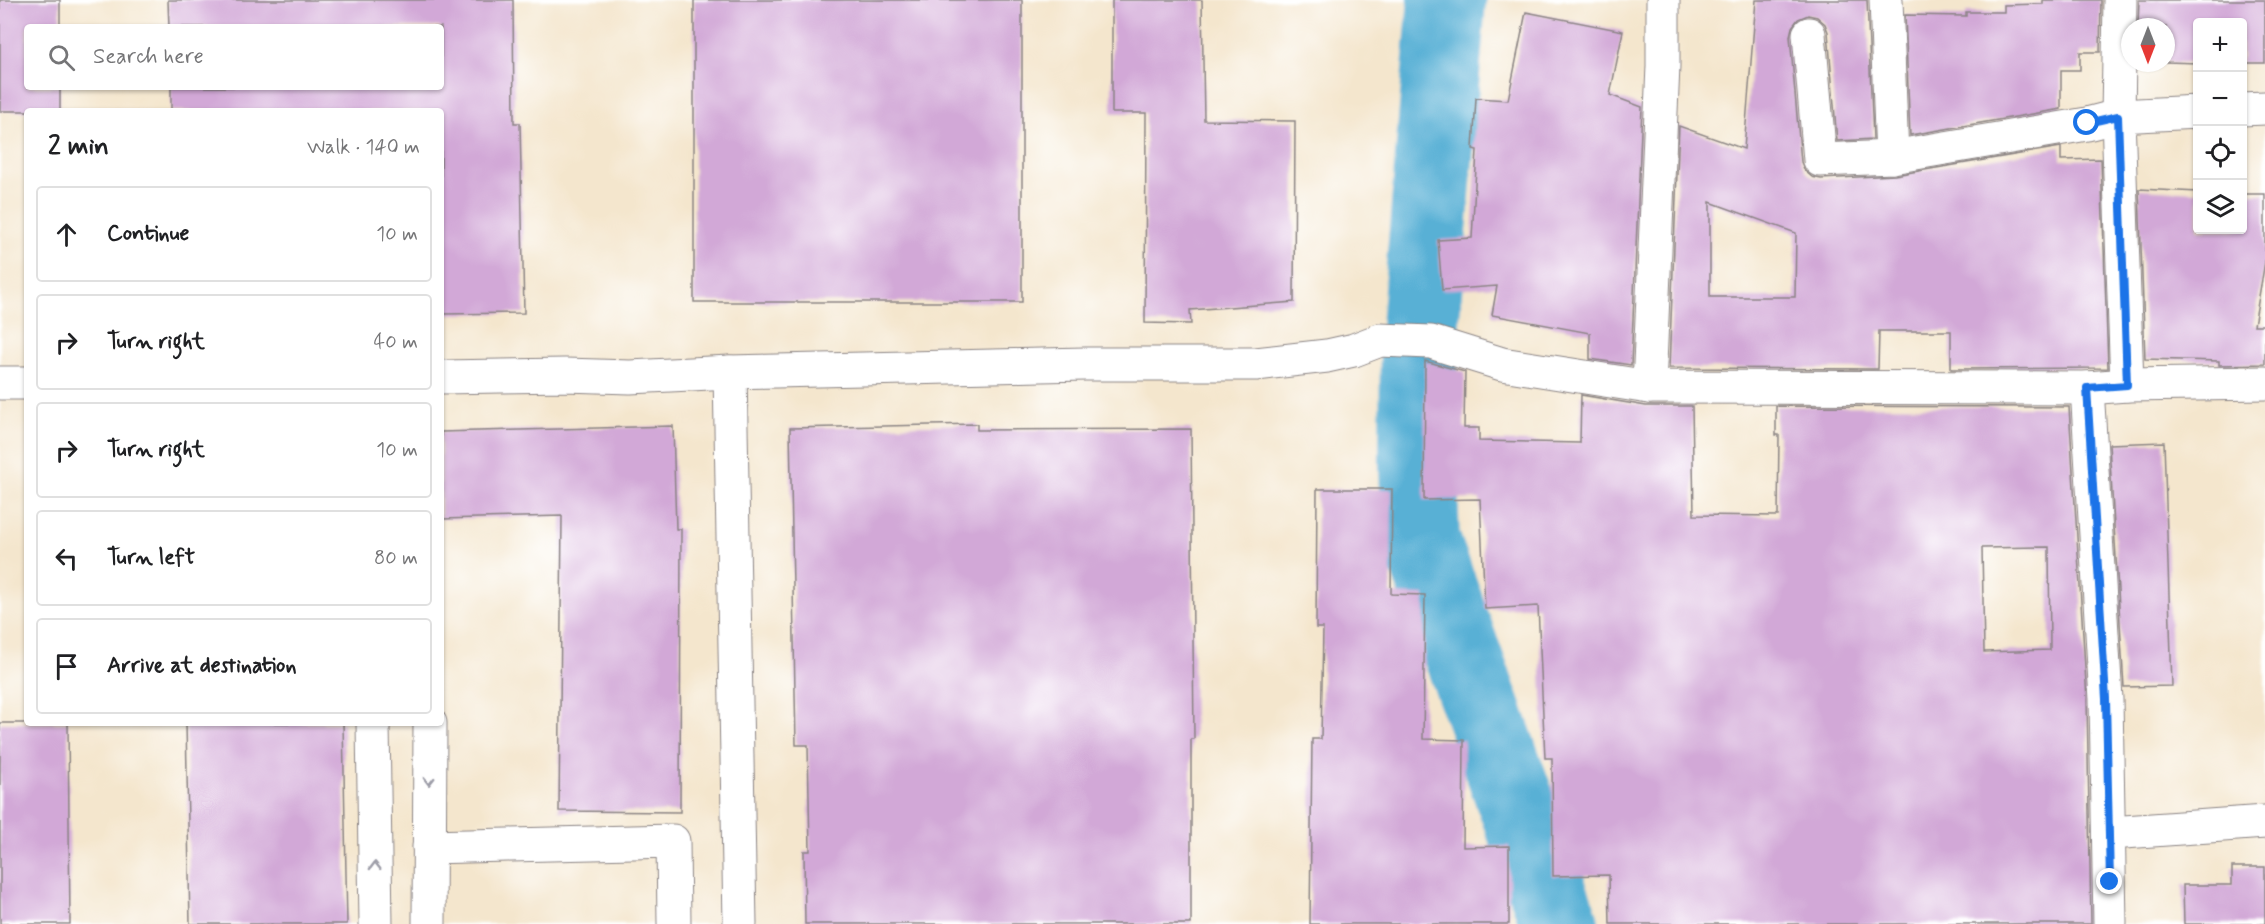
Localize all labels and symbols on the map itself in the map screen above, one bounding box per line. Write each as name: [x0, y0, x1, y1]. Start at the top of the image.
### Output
north arrow: [2121, 18, 2175, 72]
route start: [2073, 109, 2099, 135]
one-way arrow: [423, 777, 436, 786]
one-way arrow: [369, 861, 381, 870]
route end: [2096, 868, 2122, 894]

